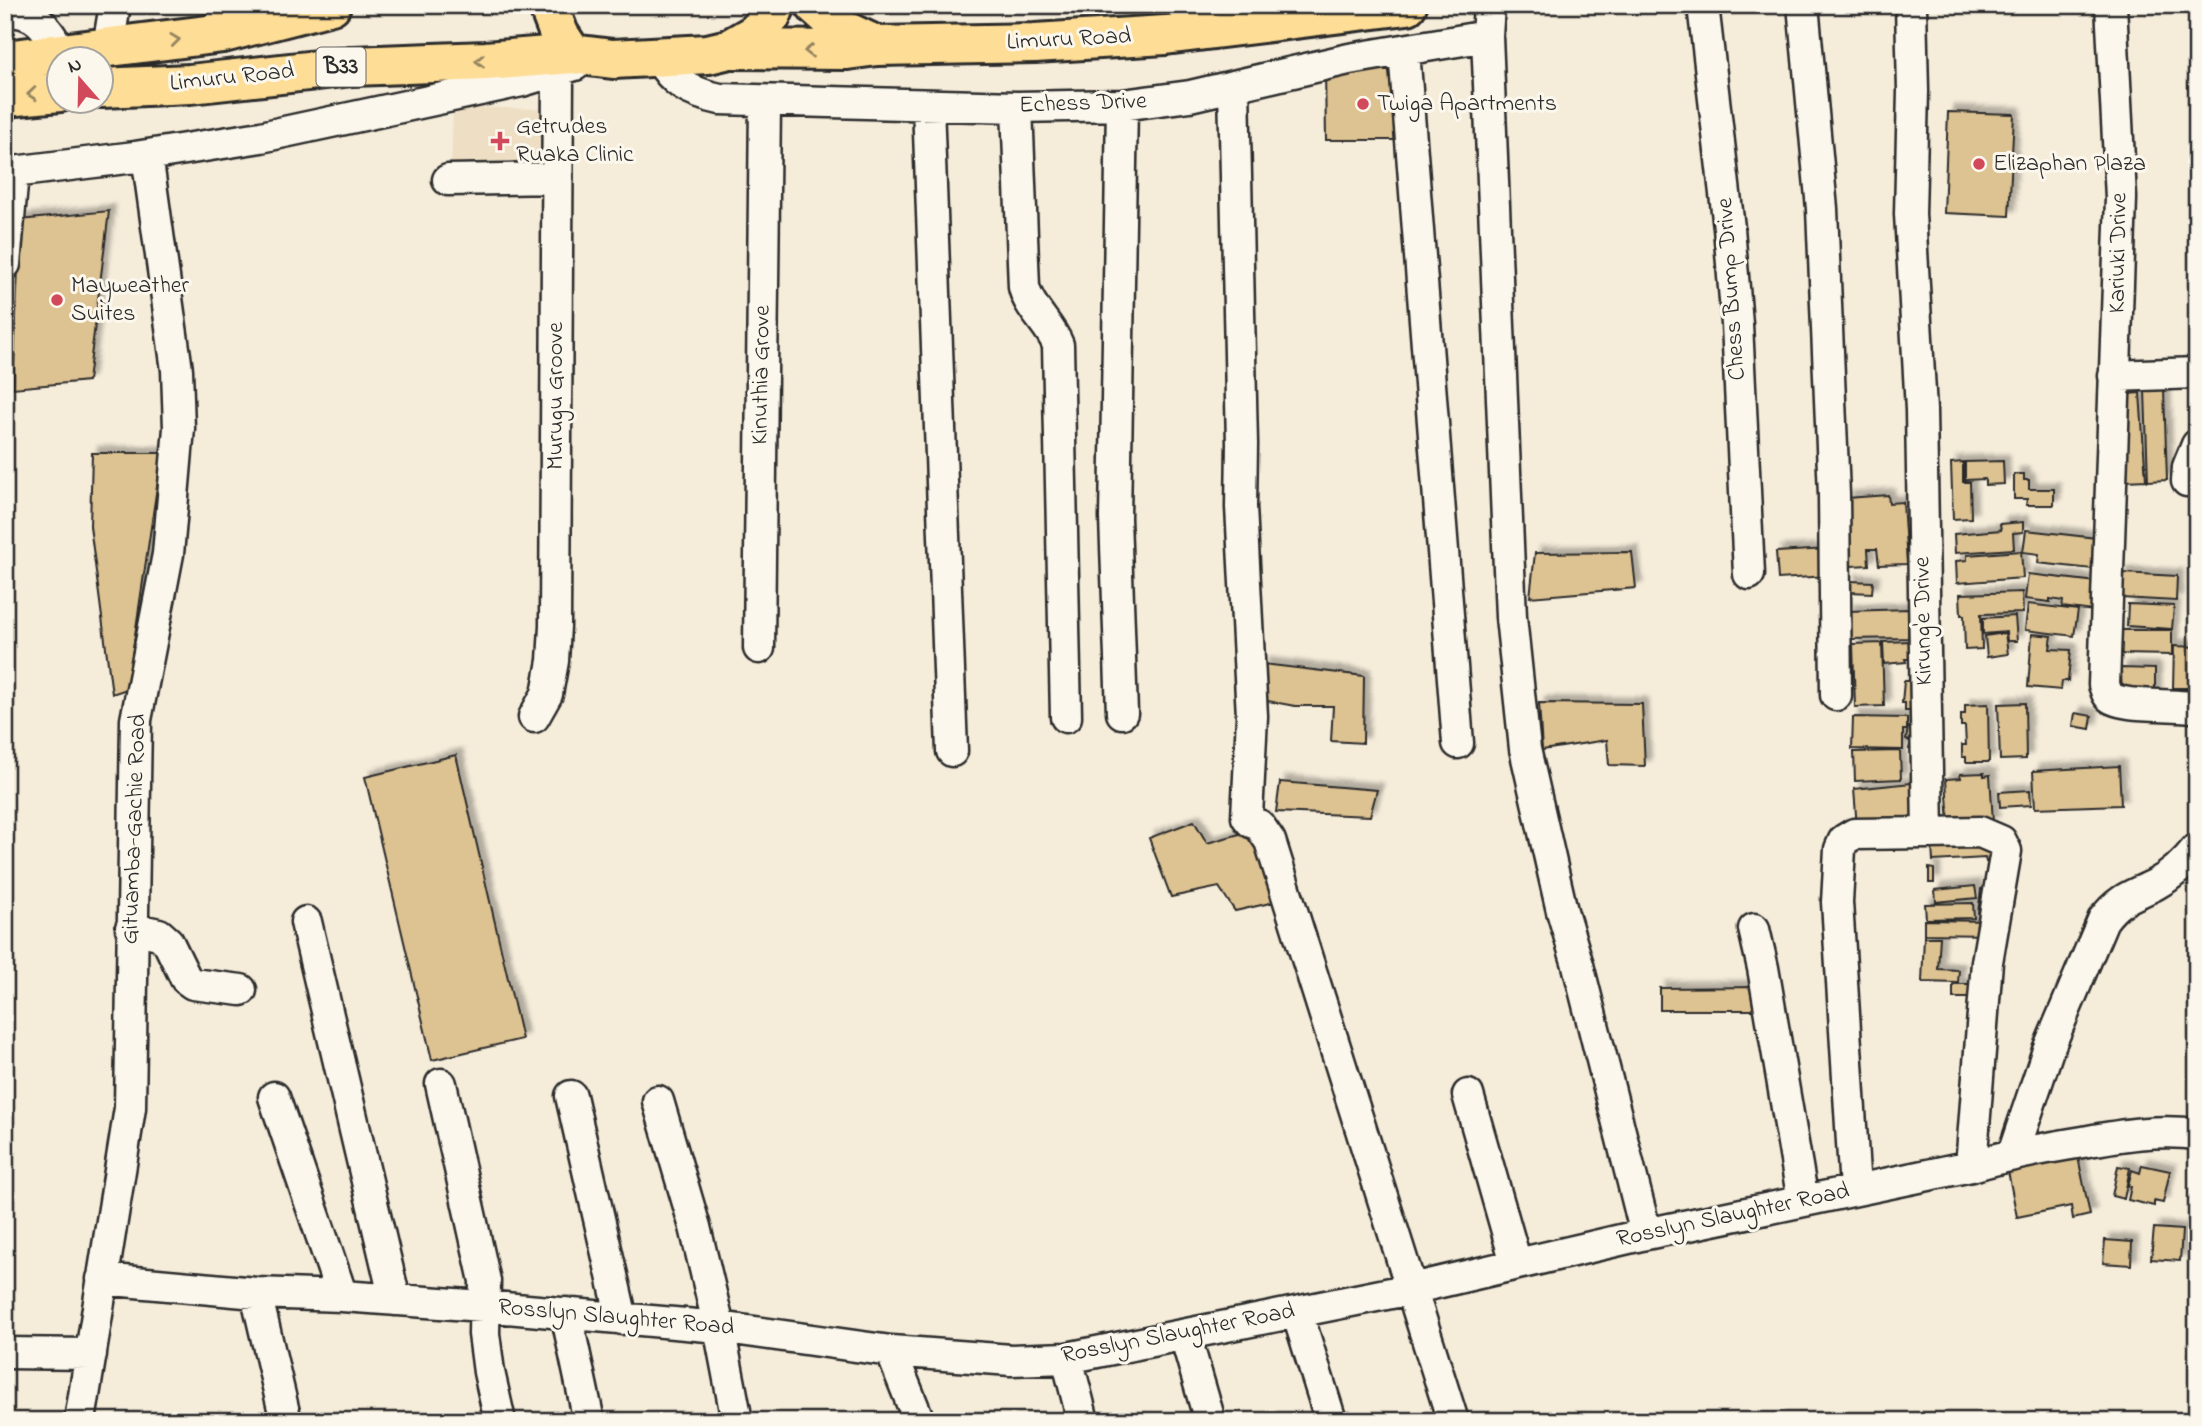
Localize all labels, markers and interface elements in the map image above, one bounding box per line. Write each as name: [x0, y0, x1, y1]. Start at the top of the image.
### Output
street label: Limuru Road: [1006, 19, 1133, 61]
one-way arrow: [170, 32, 181, 47]
one-way arrow: [803, 43, 814, 58]
north arrow: [46, 46, 116, 116]
road number: B33: [316, 48, 366, 86]
text: N: [64, 51, 86, 81]
street label: Limuru Road: [168, 54, 296, 102]
one-way arrow: [474, 54, 485, 69]
street label: Echess Drive: [1018, 84, 1148, 124]
one-way arrow: [27, 86, 38, 101]
place label: Twiga Apartments: [1377, 87, 1557, 122]
marker: Twiga Apartments: [1355, 96, 1371, 112]
place label: Getrudes Ruaka Clinic: [516, 110, 634, 173]
marker: Getrudes Ruaka Clinic: [490, 131, 510, 151]
place label: Elizaphan Plaza: [1993, 147, 2146, 182]
marker: Elizaphan Plaza: [1971, 156, 1987, 172]
street label: Kariuki Drive: [2100, 192, 2138, 314]
street label: Chess Bump Drive: [1708, 196, 1756, 382]
place label: Mayweather Suites: [71, 269, 190, 332]
marker: Mayweather Suites: [49, 292, 65, 308]
street label: Kinuthia Grove: [743, 305, 781, 445]
street label: Murugu Groove: [539, 322, 574, 470]
street label: Kirung'e Drive: [1905, 556, 1943, 686]
street label: Gituamba-Gachie Road: [113, 713, 157, 945]
street label: Rosslyn Slaughter Road: [1613, 1174, 1853, 1259]
street label: Rosslyn Slaughter Road: [496, 1290, 736, 1347]
street label: Rosslyn Slaughter Road: [1058, 1294, 1298, 1375]

